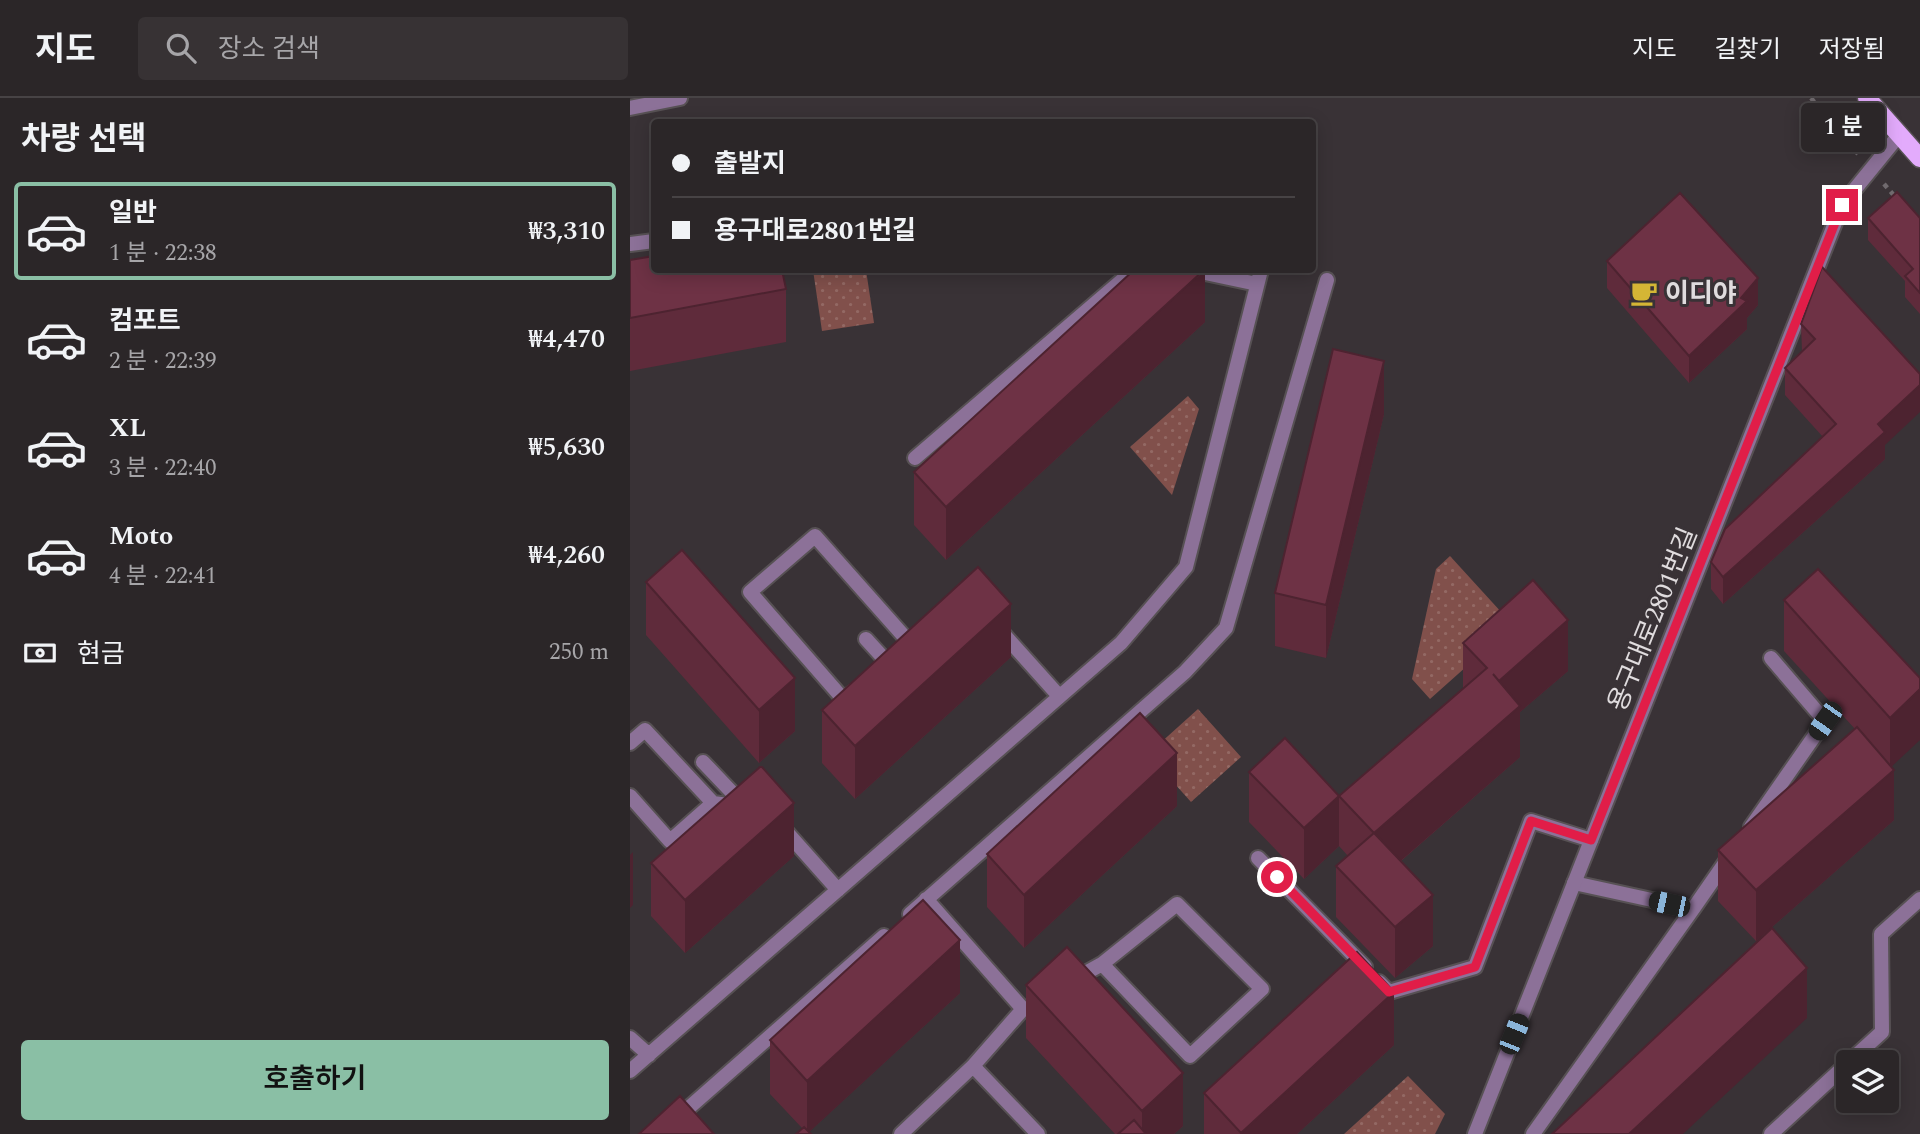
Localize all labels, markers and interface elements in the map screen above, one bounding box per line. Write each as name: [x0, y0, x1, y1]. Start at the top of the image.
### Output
search box: [138, 17, 628, 80]
text: 지도: [35, 25, 96, 75]
icon: search: [162, 29, 200, 67]
text: 장소 검색: [218, 29, 320, 69]
text: 지도: [1632, 32, 1677, 68]
text: 길찾기: [1715, 32, 1781, 68]
text: 저장됨: [1819, 32, 1885, 68]
callout: 1 분: [1800, 104, 1884, 153]
text: 1 분: [1823, 110, 1863, 145]
text: 차량 선택: [21, 115, 147, 164]
text: 출발지: [714, 144, 786, 184]
route end: [1826, 189, 1858, 221]
text: 일반: [109, 193, 157, 233]
icon: car: [25, 200, 88, 263]
text: ₩3,310: [529, 211, 605, 251]
text: 용구대로2801번길: [714, 211, 916, 251]
text: 1 분 · 22:38: [109, 236, 216, 271]
place label: 이디야: [1665, 274, 1737, 314]
cafe icon: 이디야: [1629, 278, 1659, 308]
text: 컴포트: [109, 301, 181, 341]
icon: car: [25, 308, 88, 371]
text: ₩4,470: [529, 319, 605, 359]
text: 2 분 · 22:39: [109, 344, 216, 379]
text: XL: [109, 408, 146, 448]
icon: car: [25, 416, 88, 479]
text: ₩5,630: [529, 427, 605, 467]
text: 3 분 · 22:40: [109, 451, 216, 486]
text: Moto: [109, 516, 173, 556]
street label: 용구대로2801번길: [1598, 521, 1708, 718]
icon: car: [25, 524, 88, 587]
text: ₩4,260: [529, 535, 605, 575]
text: 4 분 · 22:41: [109, 559, 216, 594]
icon: cash: [21, 634, 59, 672]
text: 현금: [77, 634, 125, 674]
text: 250 m: [549, 635, 609, 670]
car: [1805, 698, 1846, 744]
route start: [1261, 861, 1293, 893]
car: [1647, 889, 1692, 919]
car: [1497, 1011, 1532, 1057]
button: 호출하기: [21, 1040, 609, 1120]
map controls: [1836, 1050, 1899, 1113]
button: layers: [1836, 1050, 1899, 1113]

